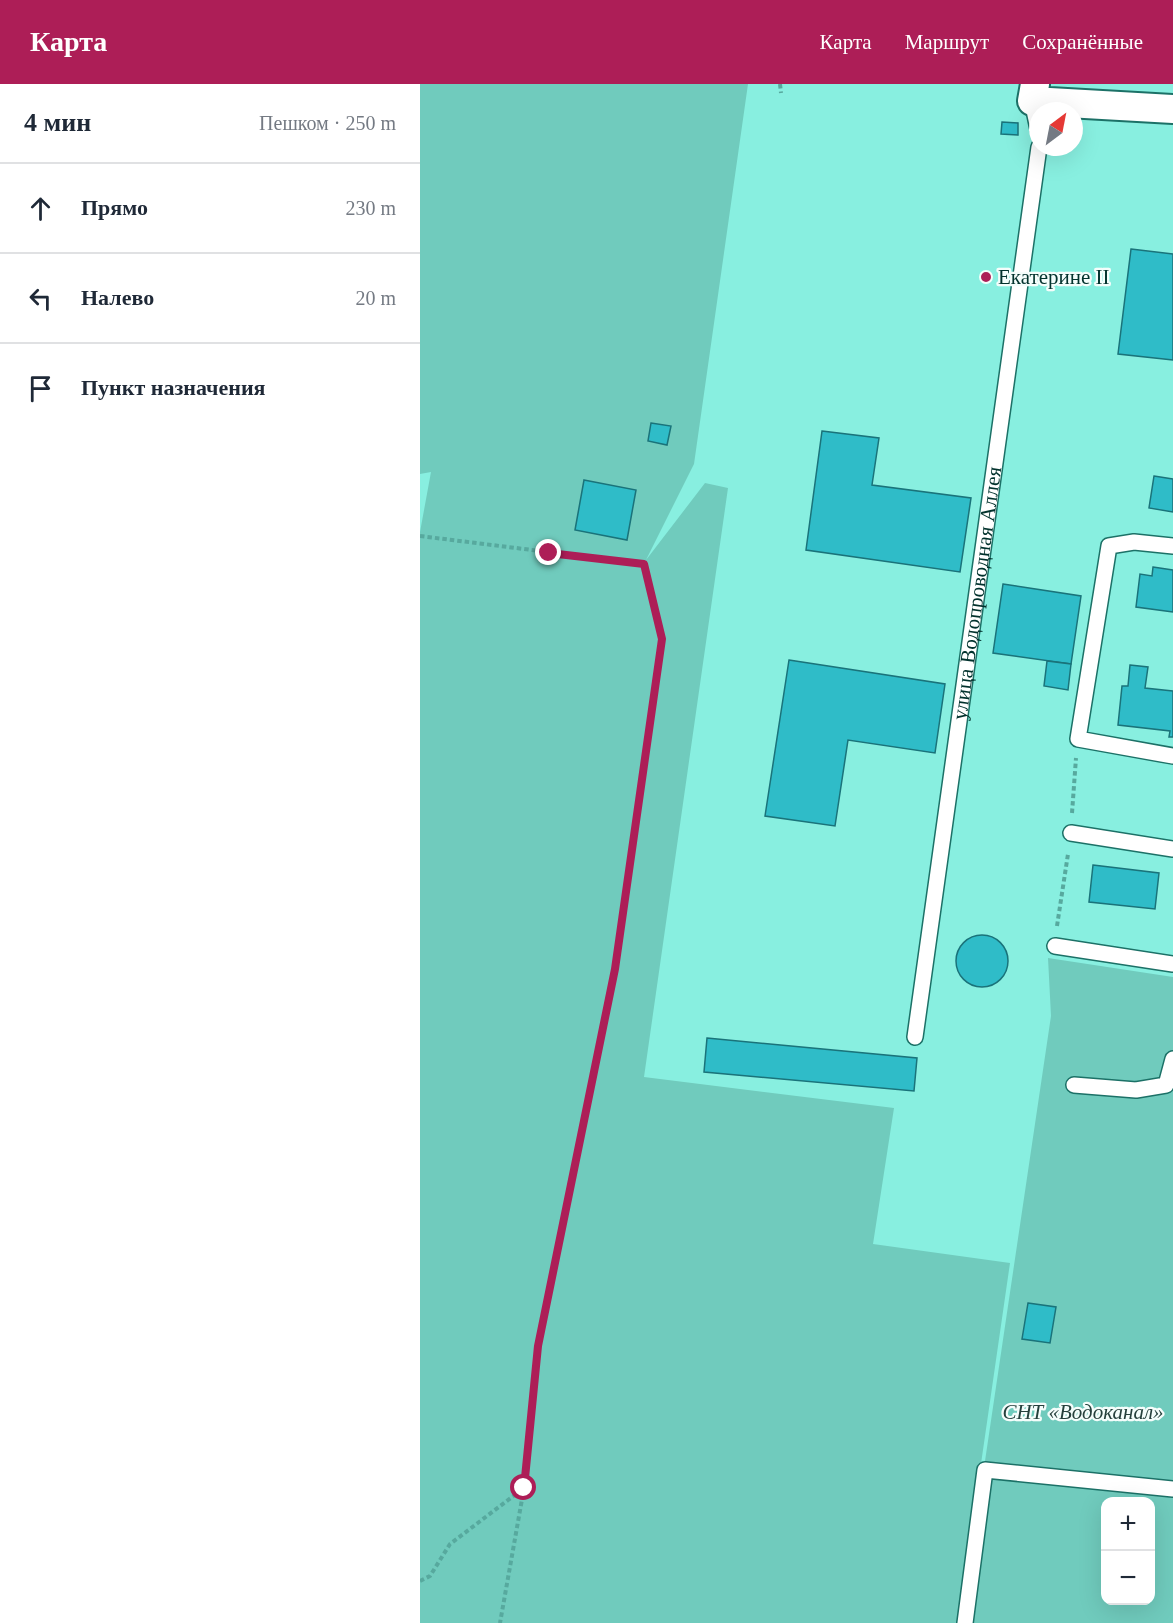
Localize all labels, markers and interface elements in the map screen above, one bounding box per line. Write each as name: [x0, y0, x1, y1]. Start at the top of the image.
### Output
text: Карта: [30, 26, 107, 57]
text: Карта: [820, 30, 872, 54]
text: Маршрут: [905, 30, 989, 54]
text: Сохранённые: [1022, 30, 1143, 54]
north arrow: [1029, 102, 1083, 156]
text: 4 мин: [24, 108, 91, 137]
text: Пешком · 250 m: [259, 112, 396, 134]
icon: ahead: [24, 192, 57, 225]
text: Прямо: [81, 195, 148, 220]
text: 230 m: [345, 197, 396, 219]
place label: Екатерине II: [998, 265, 1110, 289]
marker: Екатерине II: [979, 270, 993, 284]
icon: left: [24, 282, 57, 315]
text: Налево: [81, 285, 154, 310]
text: 20 m: [355, 287, 396, 309]
icon: arrive: [24, 372, 57, 405]
text: Пункт назначения: [81, 375, 266, 400]
street label: улица Водопроводная Аллея: [947, 465, 1006, 721]
route end: [535, 539, 561, 565]
park label: СНТ «Водоканал»: [1002, 1400, 1164, 1424]
route start: [510, 1474, 536, 1500]
map controls: [1101, 1497, 1155, 1605]
button: +: [1101, 1497, 1155, 1551]
button: −: [1101, 1551, 1155, 1605]

